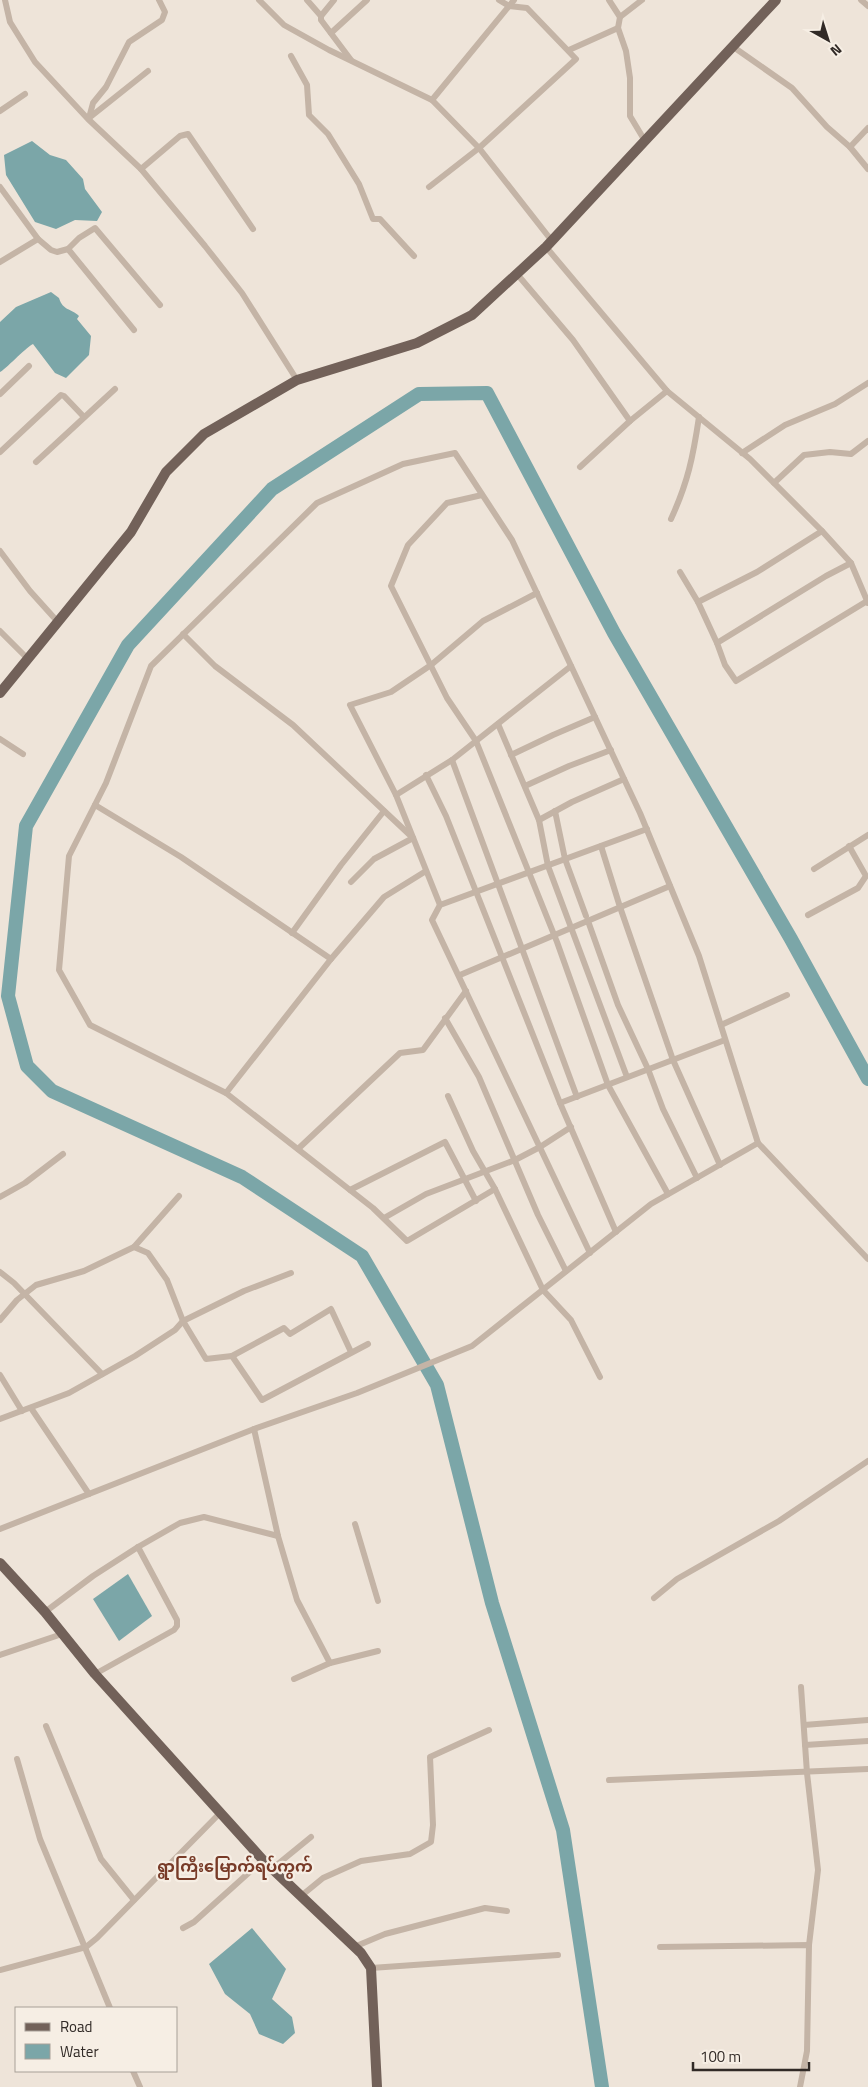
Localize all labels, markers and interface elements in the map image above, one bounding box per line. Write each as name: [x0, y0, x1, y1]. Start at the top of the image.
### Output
north arrow: [803, 15, 853, 65]
text: N: [826, 39, 847, 62]
district label: ရွာကြီးမြောက်ရပ်ကွက်: [157, 1854, 313, 1880]
legend: [15, 2007, 178, 2072]
text: Road: [60, 2015, 92, 2038]
text: Water: [60, 2040, 99, 2063]
scale bar: [693, 2040, 809, 2072]
text: 100 m: [700, 2045, 741, 2068]

